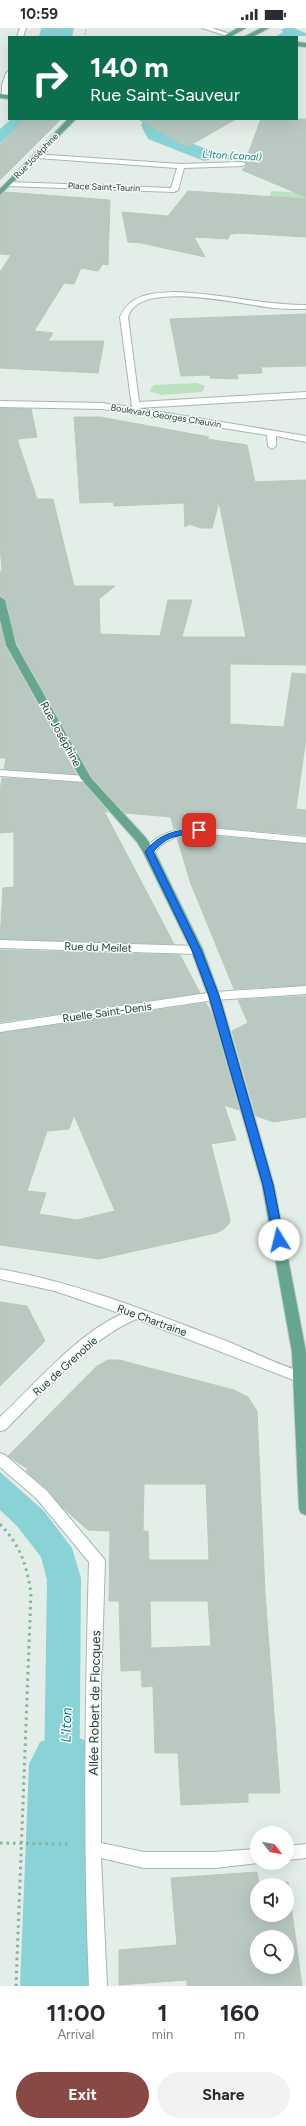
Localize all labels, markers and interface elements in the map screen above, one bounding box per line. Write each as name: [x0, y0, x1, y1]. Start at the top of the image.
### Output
text: 10:59: [20, 5, 58, 23]
text: 140 m: [90, 50, 169, 84]
icon: right: [24, 52, 76, 104]
text: Rue Saint-Sauveur: [90, 84, 240, 106]
street label: Rue Joséphine: [11, 131, 60, 181]
water label: L'Iton (canal): [202, 147, 263, 164]
street label: Place Saint-Taurin: [68, 180, 140, 193]
street label: Boulevard Georges Chauvin: [110, 401, 222, 430]
street label: Rue Joséphine: [37, 699, 84, 769]
pin: [182, 813, 216, 847]
icon: arrive: [188, 819, 210, 841]
street label: Rue du Meilet: [64, 940, 132, 955]
street label: Ruelle Saint-Denis: [62, 1000, 152, 1025]
position arrow: [258, 1219, 300, 1261]
street label: Rue Chartraine: [115, 1302, 189, 1339]
street label: Rue de Grenoble: [30, 1334, 100, 1399]
street label: Allée Robert de Flocques: [86, 1630, 103, 1776]
water label: L'Iton: [57, 1707, 76, 1743]
north arrow: [250, 1826, 294, 1870]
map controls: [250, 1826, 294, 1974]
button: sound: [250, 1878, 294, 1922]
button: search: [250, 1930, 294, 1974]
text: 11:00: [47, 1998, 105, 2027]
text: 1: [157, 1998, 168, 2027]
text: 160: [220, 1998, 259, 2027]
text: Arrival: [58, 2027, 94, 2042]
text: min: [152, 2027, 173, 2042]
text: m: [234, 2027, 245, 2042]
button: Exit: [16, 2072, 149, 2118]
button: Share: [157, 2072, 290, 2118]

